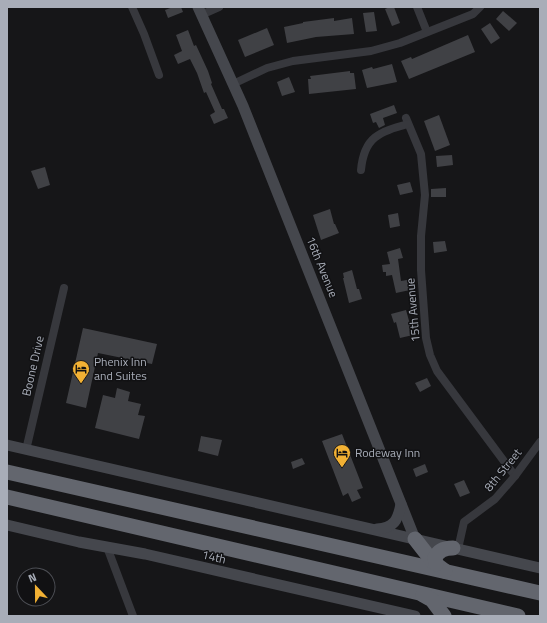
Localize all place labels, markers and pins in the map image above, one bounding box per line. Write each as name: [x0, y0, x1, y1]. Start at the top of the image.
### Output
place label: Phenix Inn and Suites: [94, 352, 147, 385]
hotel icon: Phenix Inn and Suites: [71, 359, 91, 384]
hotel icon: Rodeway Inn: [332, 443, 352, 468]
place label: Rodeway Inn: [355, 443, 420, 462]

